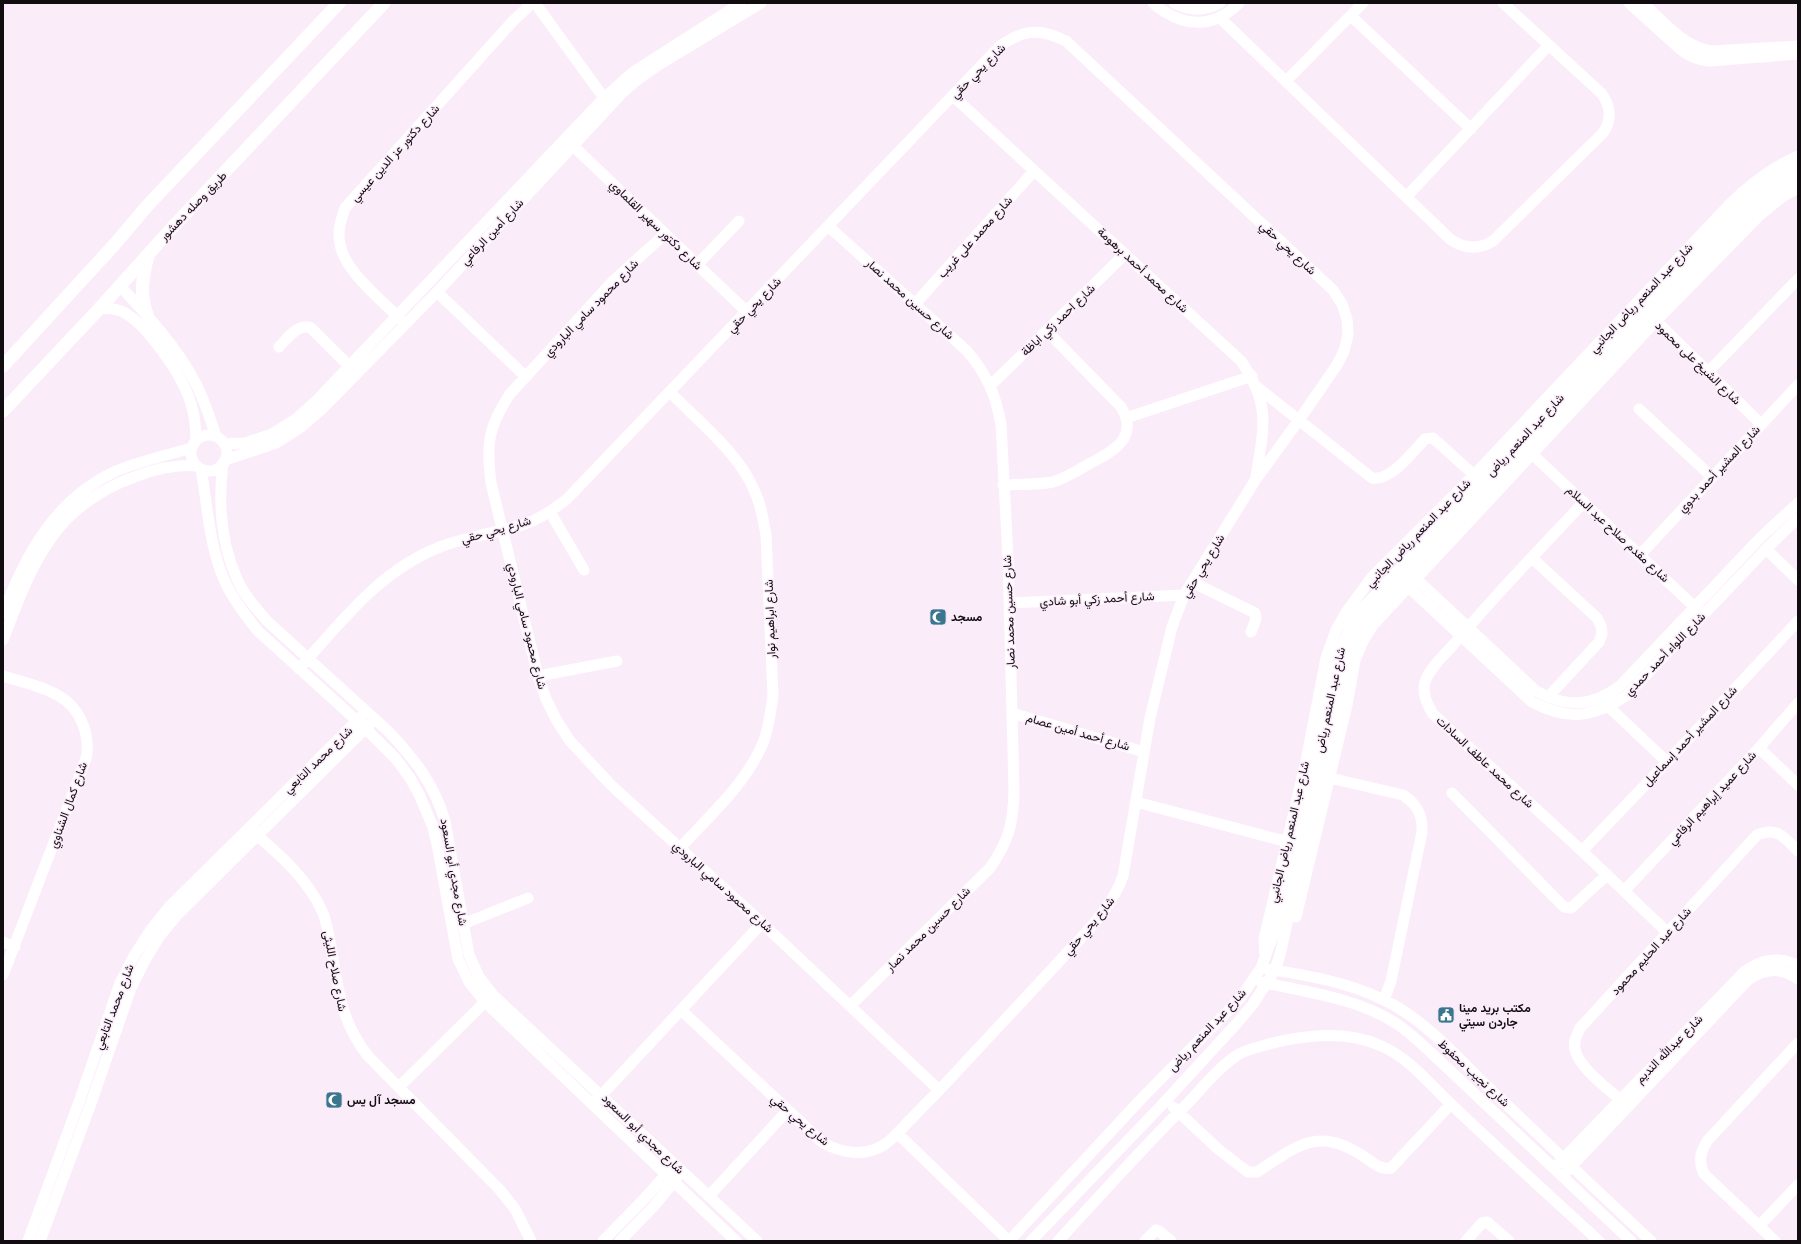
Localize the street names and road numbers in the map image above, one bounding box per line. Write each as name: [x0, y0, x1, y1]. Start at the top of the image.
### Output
street label: شارع يحي حقي: [947, 40, 1010, 103]
street label: شارع دكتور عز الدين عيسي: [347, 101, 445, 207]
street label: طريق وصله دهشور: [155, 168, 230, 245]
street label: شارع دكتور سهير القلماوي: [605, 177, 706, 275]
street label: شارع محمد على غريب: [934, 193, 1017, 282]
street label: شارع أمين الرفاعي: [457, 195, 529, 270]
street label: شارع يحي حقي: [1255, 218, 1320, 280]
street label: شارع محمد أحمد برهومة: [1093, 224, 1192, 317]
street label: شارع عبد المنعم رياض الجانبي: [1586, 240, 1698, 358]
street label: شارع حسين محمد نصار: [861, 254, 958, 344]
street label: شارع محمود سامي البارودي: [540, 256, 643, 362]
street label: شارع يحي حقي: [723, 274, 786, 338]
street label: شارع احمد زكي اباظة: [1018, 281, 1100, 361]
street label: شارع الشيخ على محمود: [1651, 318, 1744, 409]
street label: شارع عبد المنعم رياض: [1482, 390, 1568, 481]
street label: شارع المشير أحمد بدوي: [1674, 422, 1765, 517]
street label: شارع عبد المنعم رياض الجانبي: [1362, 475, 1476, 592]
street label: شارع مقدم صلاح عبد السلام: [1562, 482, 1673, 587]
street label: شارع يحي حقي: [459, 512, 533, 550]
street label: شارع يحي حقي: [1178, 531, 1230, 602]
street label: شارع حسين محمد نصار: [999, 555, 1020, 670]
street label: شارع محمود سامي البارودي: [502, 561, 550, 691]
street label: شارع ابراهيم نوار: [761, 579, 780, 660]
street label: شارع أحمد زكي أبو شادي: [1039, 588, 1155, 612]
street label: شارع اللواء أحمد حمدي: [1621, 609, 1710, 701]
street label: شارع عبد المنعم رياض: [1311, 646, 1350, 755]
street label: شارع المشير أحمد إسماعيل: [1639, 682, 1741, 790]
street label: شارع أحمد أمين عصام: [1024, 710, 1132, 755]
street label: شارع محمد عاطف السادات: [1432, 712, 1537, 812]
street label: شارع محمد التابعي: [280, 723, 357, 799]
street label: شارع عميد إبراهيم الرفاعي: [1664, 747, 1761, 850]
street label: شارع كمال الشناوي: [45, 760, 93, 851]
street label: شارع عبد المنعم رياض الجانبي: [1265, 760, 1315, 905]
street label: شارع مجدي أبو السعود: [435, 817, 471, 927]
street label: شارع محمود سامي البارودي: [668, 838, 777, 938]
street label: شارع حسين محمد نصار: [881, 883, 975, 976]
street label: شارع يحي حقي: [1060, 893, 1120, 960]
street label: شارع عبد الحليم محمود: [1607, 904, 1695, 999]
street label: شارع صلاح الليثى: [318, 929, 351, 1013]
street label: شارع محمد التابعي: [90, 962, 140, 1053]
street label: شارع عبد المنعم رياض: [1164, 985, 1250, 1076]
street label: شارع عبدالله النديم: [1632, 1011, 1707, 1088]
street label: شارع نجيب محفوظ: [1434, 1036, 1513, 1111]
street label: شارع مجدي أبو السعود: [597, 1090, 688, 1179]
street label: شارع يحي حقي: [766, 1091, 833, 1151]

